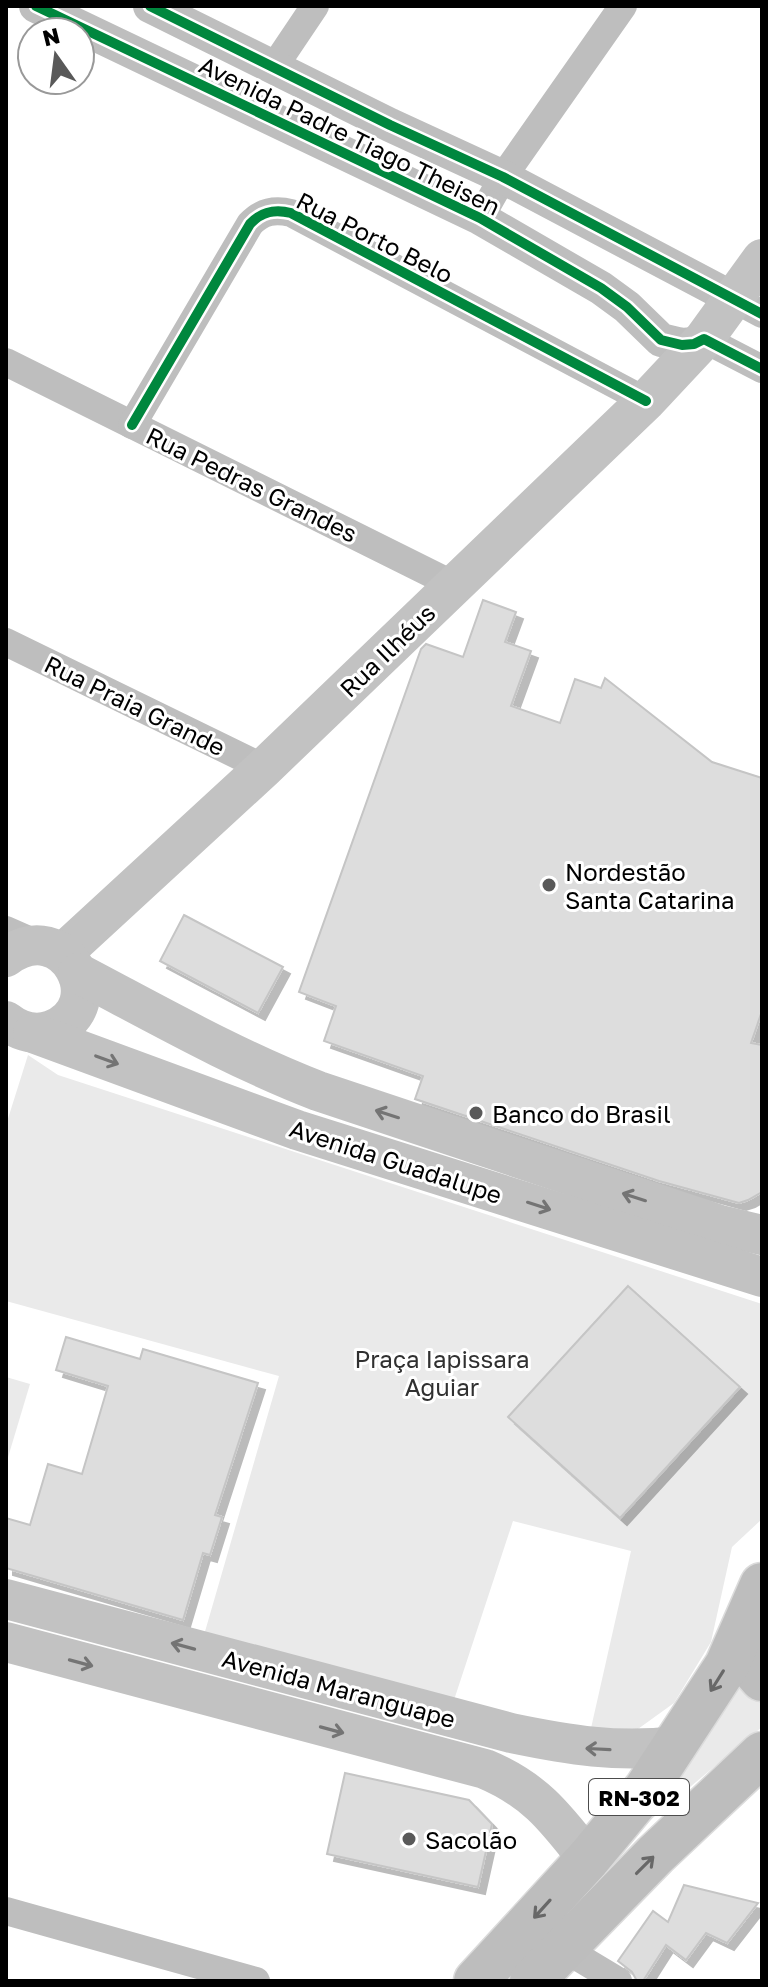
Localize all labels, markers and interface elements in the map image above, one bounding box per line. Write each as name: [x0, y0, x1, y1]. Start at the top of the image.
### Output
north arrow: [16, 16, 96, 96]
text: N: [40, 21, 62, 51]
street label: Avenida Padre Tiago Theisen: [195, 49, 505, 221]
street label: Rua Porto Belo: [292, 185, 458, 289]
street label: Rua Pedras Grandes: [142, 420, 362, 548]
street label: Rua Ilhéus: [333, 598, 441, 702]
street label: Rua Praia Grande: [40, 649, 230, 761]
place label: Nordestão Santa Catarina: [565, 857, 735, 914]
marker: Nordestão Santa Catarina: [540, 876, 558, 894]
one-way arrow: [94, 1054, 119, 1068]
place label: Banco do Brasil: [492, 1099, 671, 1128]
marker: Banco do Brasil: [467, 1104, 485, 1122]
one-way arrow: [375, 1106, 400, 1121]
street label: Avenida Guadalupe: [286, 1113, 506, 1209]
one-way arrow: [621, 1188, 646, 1203]
one-way arrow: [526, 1200, 551, 1215]
park label: Praça Iapissara Aguiar: [354, 1344, 530, 1401]
one-way arrow: [171, 1638, 197, 1653]
street label: Avenida Maranguape: [219, 1643, 459, 1733]
one-way arrow: [68, 1656, 94, 1671]
one-way arrow: [708, 1669, 724, 1692]
one-way arrow: [319, 1723, 345, 1738]
one-way arrow: [585, 1741, 612, 1756]
road number: RN-302: [589, 1779, 689, 1815]
place label: Sacolão: [425, 1825, 517, 1854]
marker: Sacolão: [400, 1830, 418, 1848]
one-way arrow: [635, 1856, 654, 1875]
one-way arrow: [532, 1899, 551, 1919]

